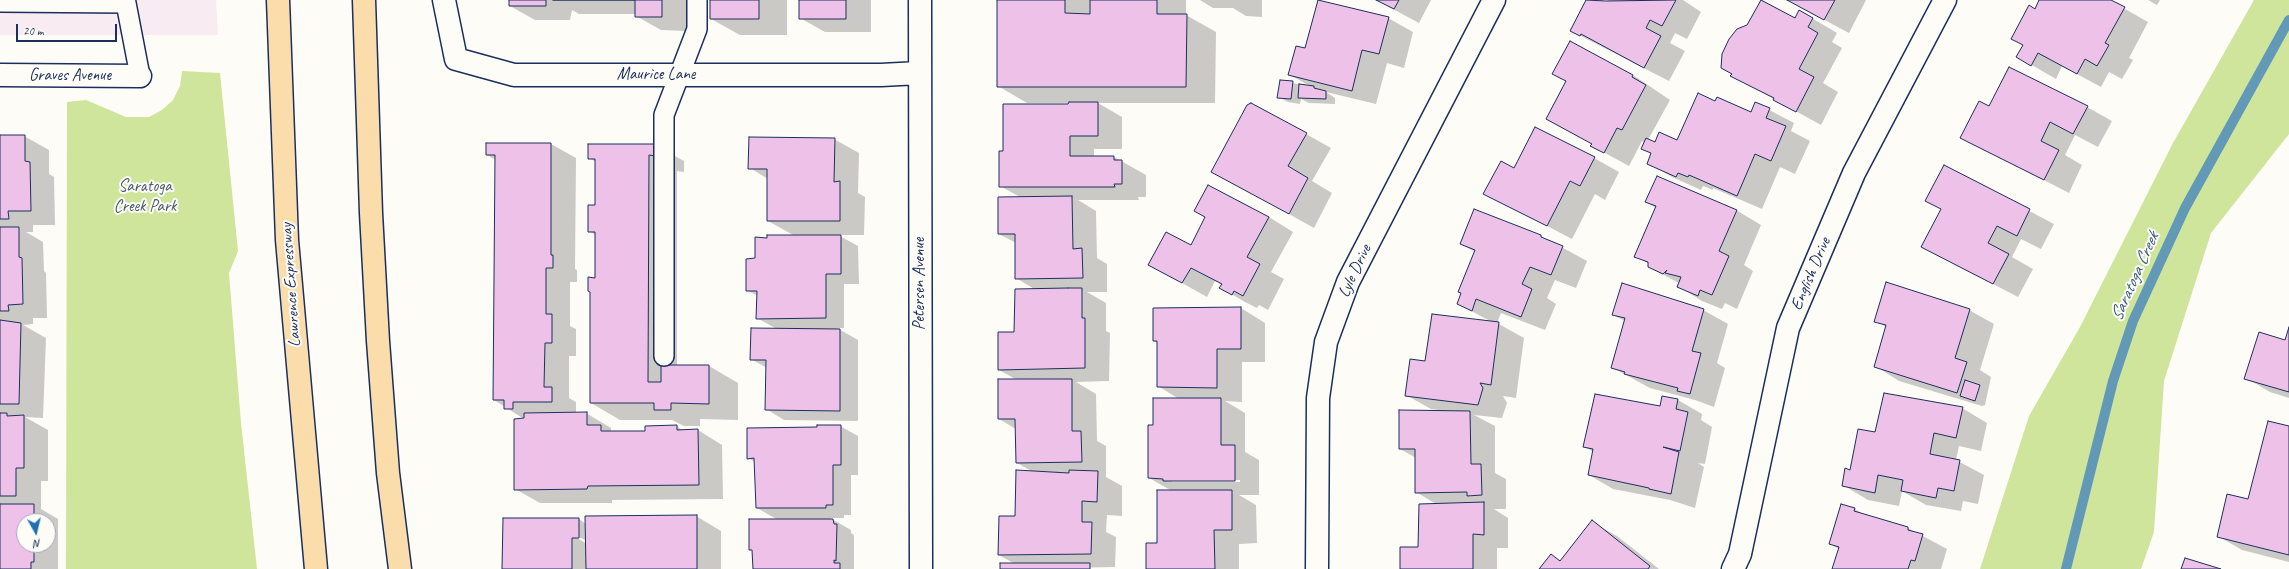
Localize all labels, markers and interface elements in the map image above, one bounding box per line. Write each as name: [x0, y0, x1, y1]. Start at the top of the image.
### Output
scale bar: [18, 16, 119, 42]
text: 20 m: [23, 23, 43, 39]
street label: Maurice Lane: [617, 65, 695, 85]
street label: Graves Avenue: [29, 66, 111, 86]
park label: Saratoga Creek Park: [114, 177, 176, 217]
street label: Lawrence Expressway: [276, 222, 306, 348]
water label: Saratoga Creek: [2106, 230, 2164, 324]
street label: English Drive: [1787, 235, 1835, 313]
street label: Petersen Avenue: [910, 238, 930, 330]
street label: Lyle Drive: [1334, 241, 1376, 301]
north arrow: [16, 513, 56, 553]
text: N: [33, 536, 42, 551]

